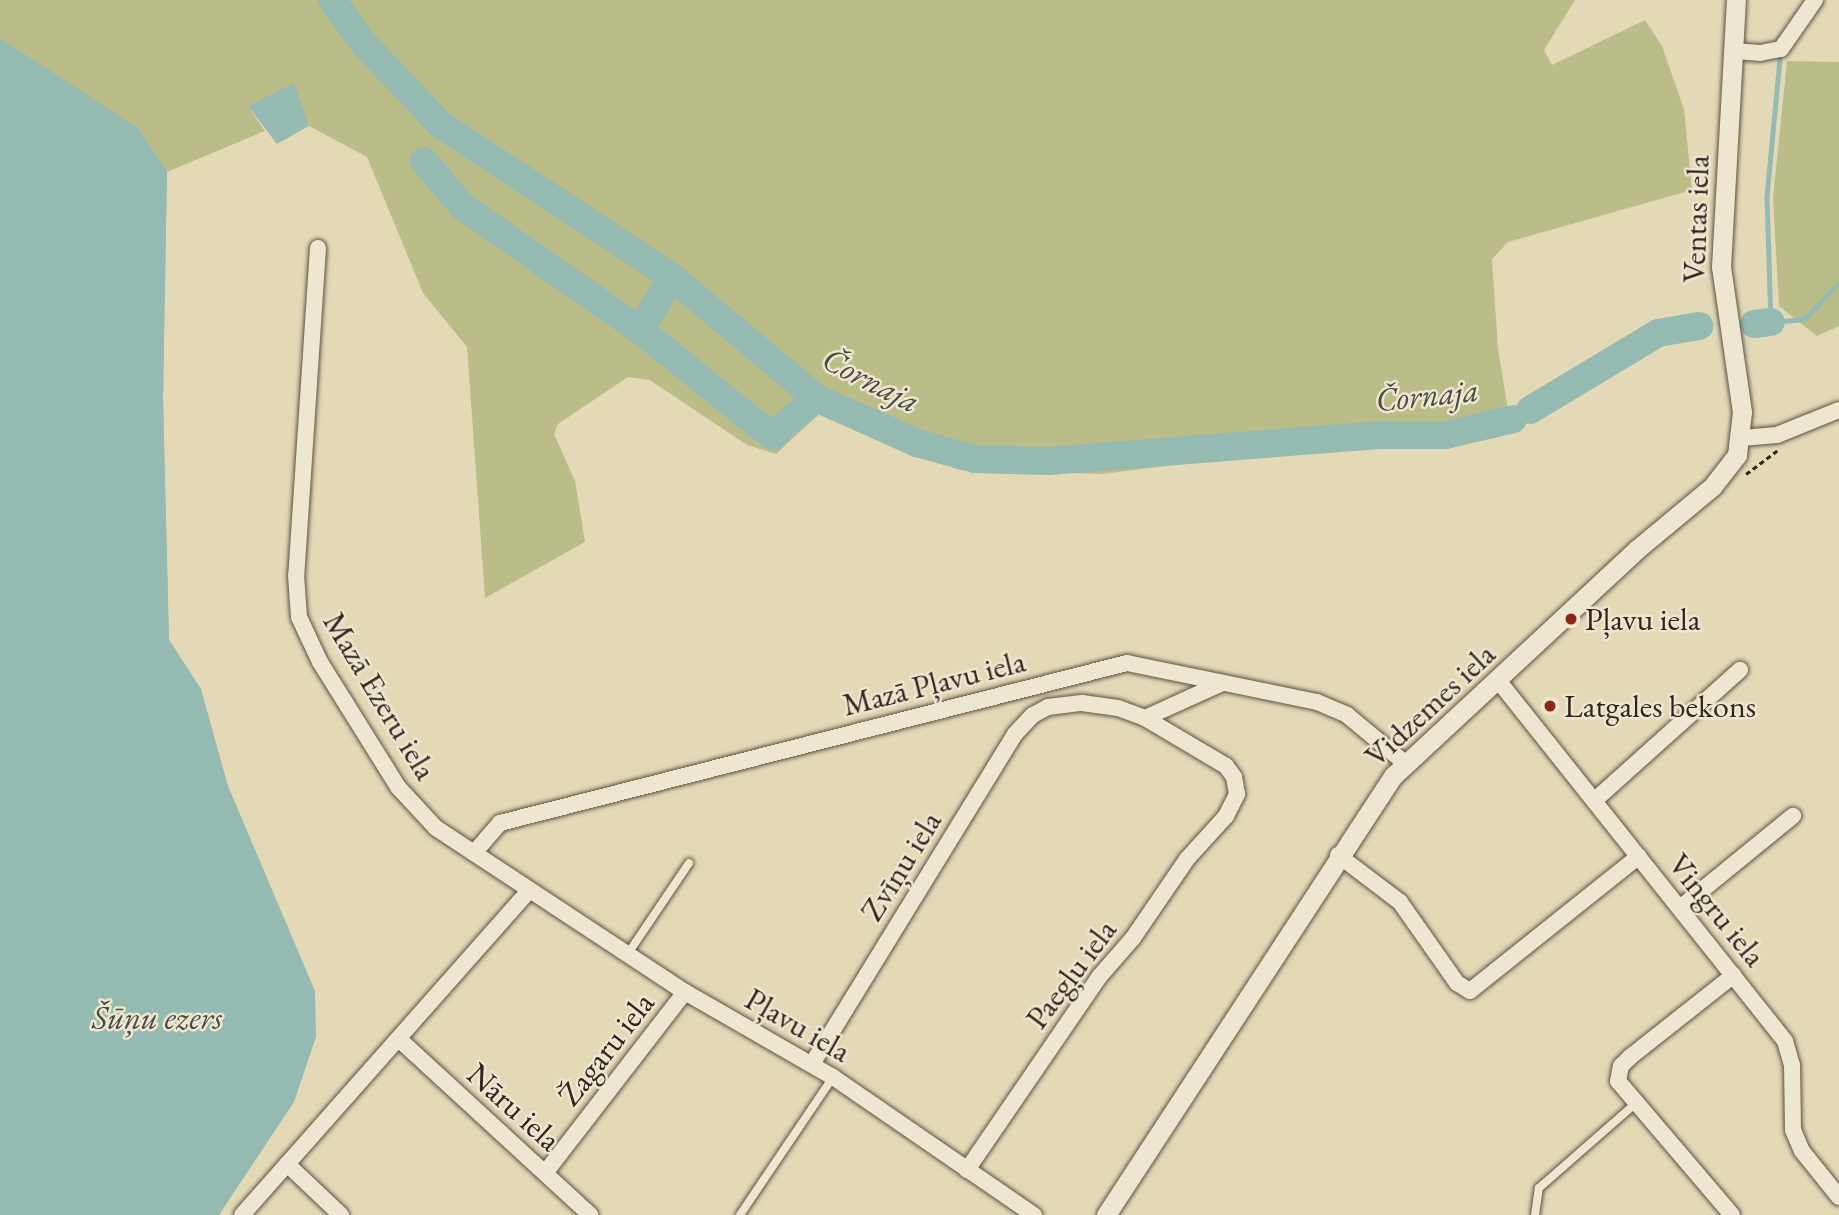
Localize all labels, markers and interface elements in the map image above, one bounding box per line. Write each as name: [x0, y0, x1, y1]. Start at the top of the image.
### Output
street label: Ventas iela: [1675, 154, 1717, 284]
water label: Čornaja: [816, 339, 926, 421]
water label: Čornaja: [1373, 370, 1481, 420]
place label: Pļavu iela: [1585, 600, 1701, 638]
street label: Mazā Ezeru iela: [315, 605, 445, 787]
marker: Pļavu iela: [1563, 611, 1579, 627]
street label: Vidzemes iela: [1357, 635, 1503, 775]
street label: Mazā Pļavu iela: [839, 642, 1029, 724]
place label: Latgales bekons: [1564, 687, 1756, 725]
marker: Latgales bekons: [1542, 698, 1558, 714]
street label: Zvīņu iela: [852, 804, 950, 928]
street label: Vingru iela: [1660, 846, 1774, 974]
street label: Paegļu iela: [1017, 912, 1125, 1036]
street label: Pļavu iela: [738, 979, 858, 1071]
street label: Žagaru iela: [550, 985, 662, 1113]
water label: Šūņu ezers: [92, 998, 222, 1038]
street label: Nāru iela: [459, 1055, 569, 1159]

